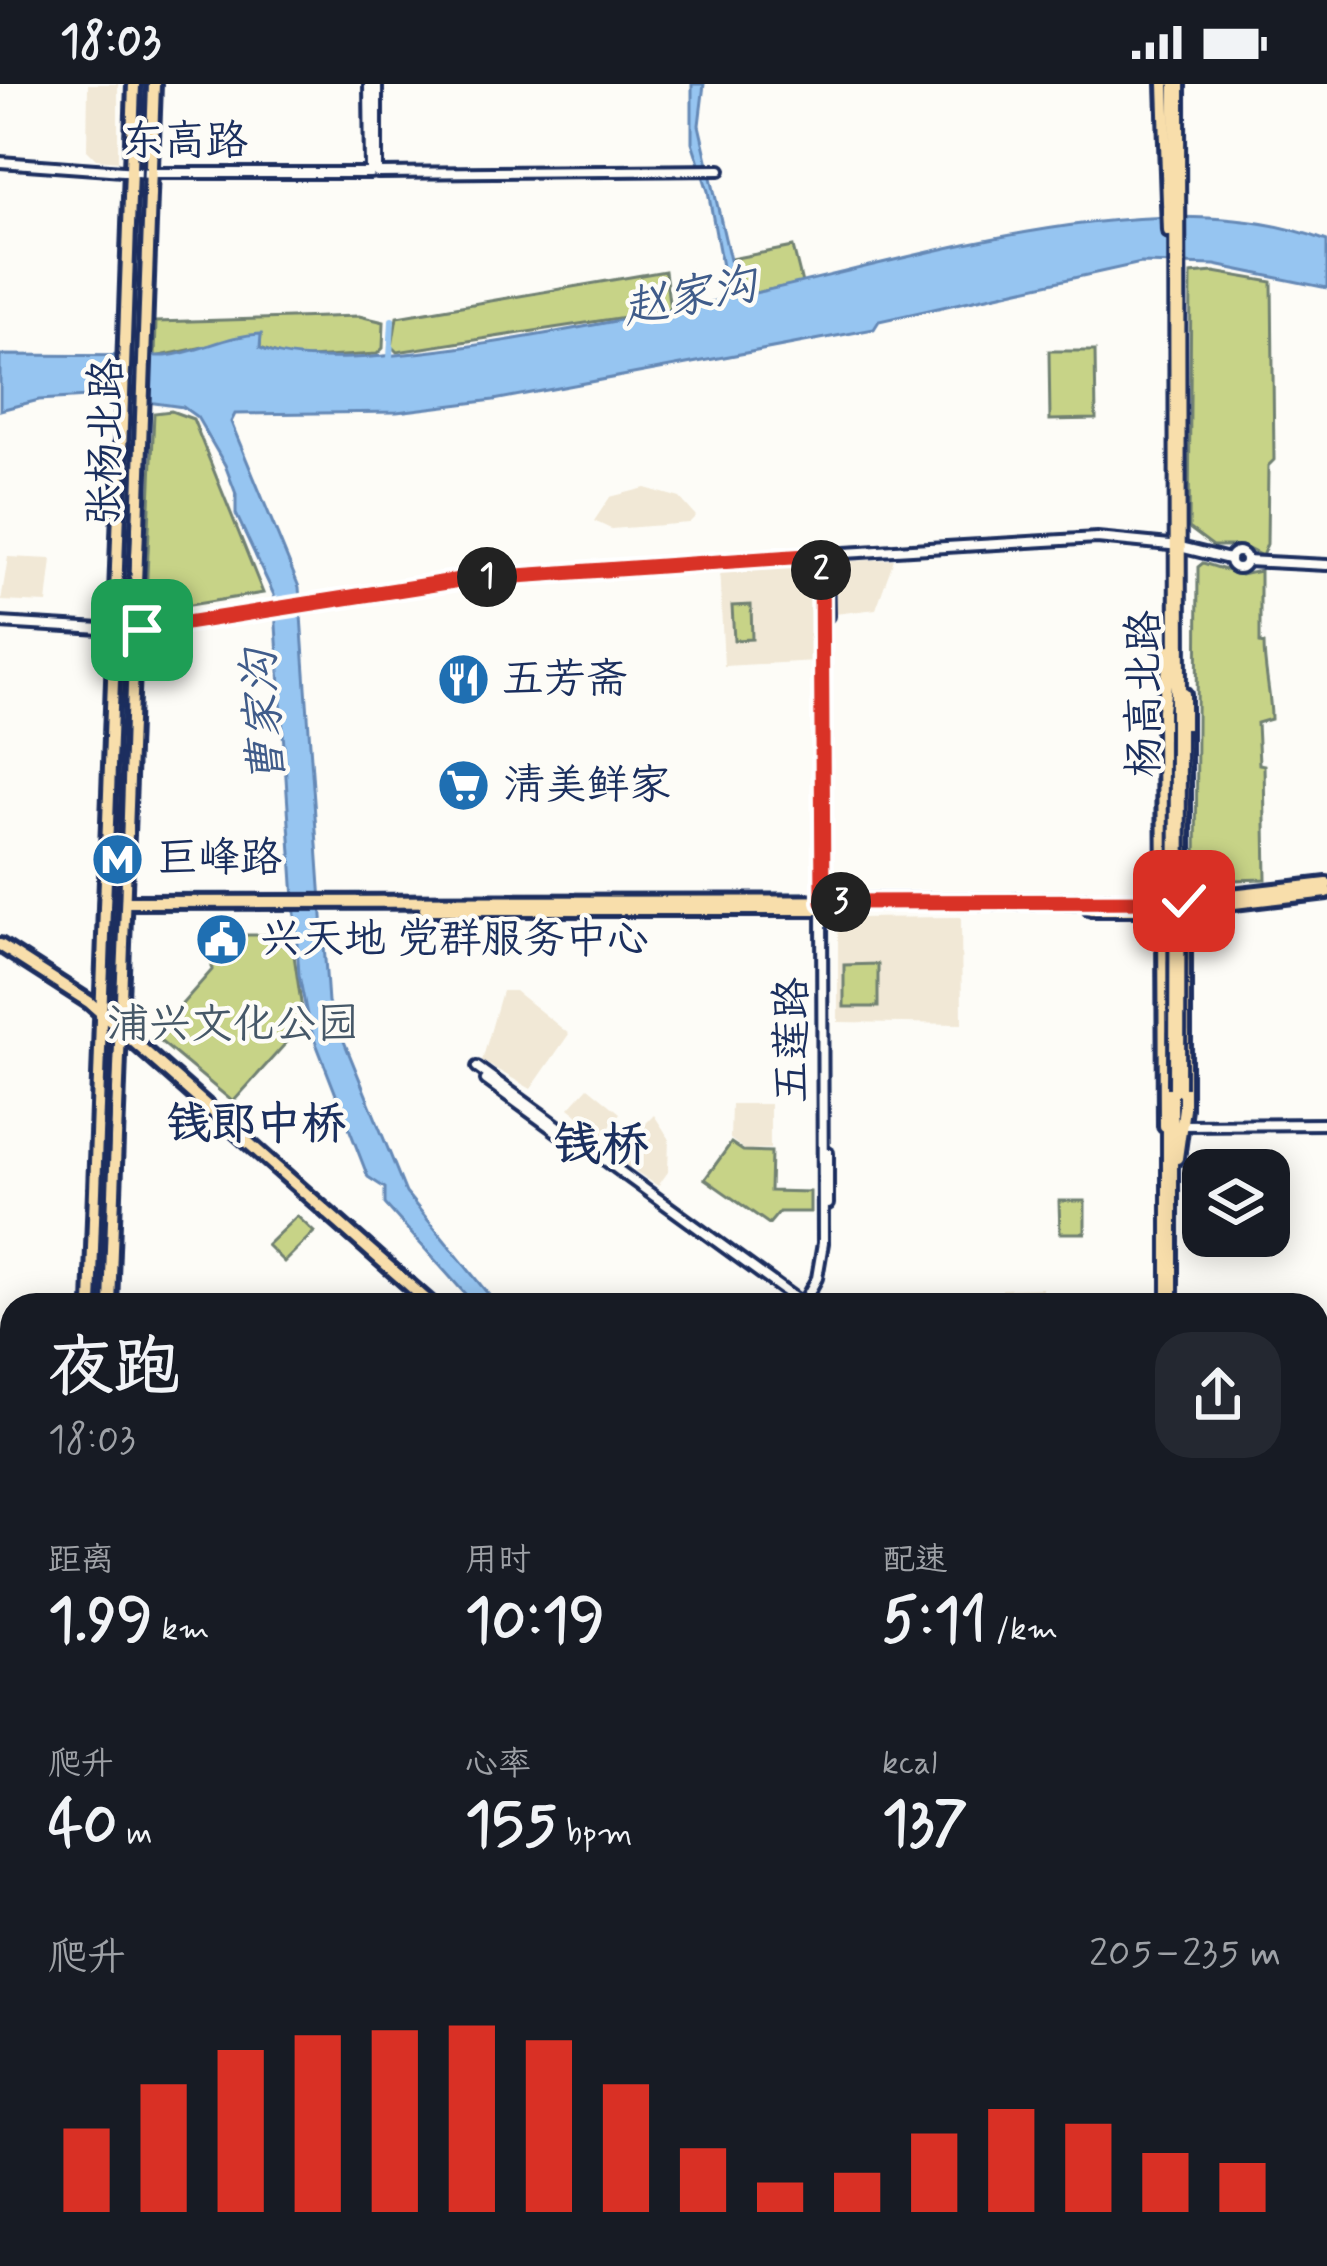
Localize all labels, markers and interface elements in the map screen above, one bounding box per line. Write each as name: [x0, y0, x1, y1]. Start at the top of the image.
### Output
text: 18:03: [60, 13, 161, 72]
street label: 东高路: [122, 115, 248, 170]
water label: 赵家沟: [618, 255, 766, 340]
street label: 张杨北路: [78, 358, 136, 526]
pin: 2: [791, 540, 851, 600]
pin: 1: [457, 547, 517, 607]
text: 2: [813, 548, 829, 592]
text: 1: [480, 555, 494, 599]
pin: [91, 579, 193, 681]
icon: arrive: [109, 597, 175, 663]
street label: 杨高北路: [1118, 610, 1173, 778]
water label: 曹家沟: [231, 644, 299, 786]
restaurant icon: 五芳斋: [435, 652, 491, 708]
place label: 五芳斋: [502, 653, 628, 708]
supermarket icon: 清美鲜家: [436, 758, 492, 814]
place label: 清美鲜家: [503, 759, 671, 814]
metro station icon: 巨峰路: [89, 831, 145, 887]
place label: 巨峰路: [156, 832, 282, 887]
pin: [1133, 850, 1235, 952]
icon: check: [1151, 868, 1217, 934]
pin: 3: [811, 872, 871, 932]
text: 3: [834, 880, 848, 924]
public building icon: 兴天地 党群服务中心: [193, 912, 249, 968]
place label: 兴天地 党群服务中心: [260, 913, 649, 968]
street label: 五莲路: [766, 977, 821, 1103]
park label: 浦兴文化公园: [107, 998, 359, 1053]
district label: 钱郎中桥: [166, 1096, 346, 1155]
district label: 钱桥: [553, 1115, 649, 1178]
map controls: [1182, 1149, 1290, 1257]
button: layers: [1182, 1149, 1290, 1257]
text: 夜跑: [48, 1327, 180, 1413]
button: share: [1155, 1332, 1281, 1458]
text: 18:03: [48, 1415, 136, 1466]
text: 距离: [48, 1539, 114, 1583]
text: 用时: [465, 1539, 531, 1583]
text: 配速: [882, 1539, 948, 1583]
text: 1.99: [48, 1583, 153, 1662]
text: 10:19: [465, 1583, 605, 1662]
text: 5:11: [882, 1583, 987, 1662]
text: km: [153, 1608, 210, 1652]
text: /km: [987, 1608, 1058, 1652]
text: kcal: [882, 1742, 937, 1786]
text: 爬升: [48, 1743, 114, 1787]
text: 心率: [465, 1743, 531, 1787]
text: 137: [882, 1786, 968, 1865]
text: 40: [48, 1787, 117, 1866]
text: 155: [465, 1787, 557, 1866]
text: m: [117, 1812, 152, 1856]
text: bpm: [557, 1812, 633, 1856]
text: 205–235 m: [1089, 1929, 1281, 1980]
text: 爬升: [48, 1933, 126, 1984]

